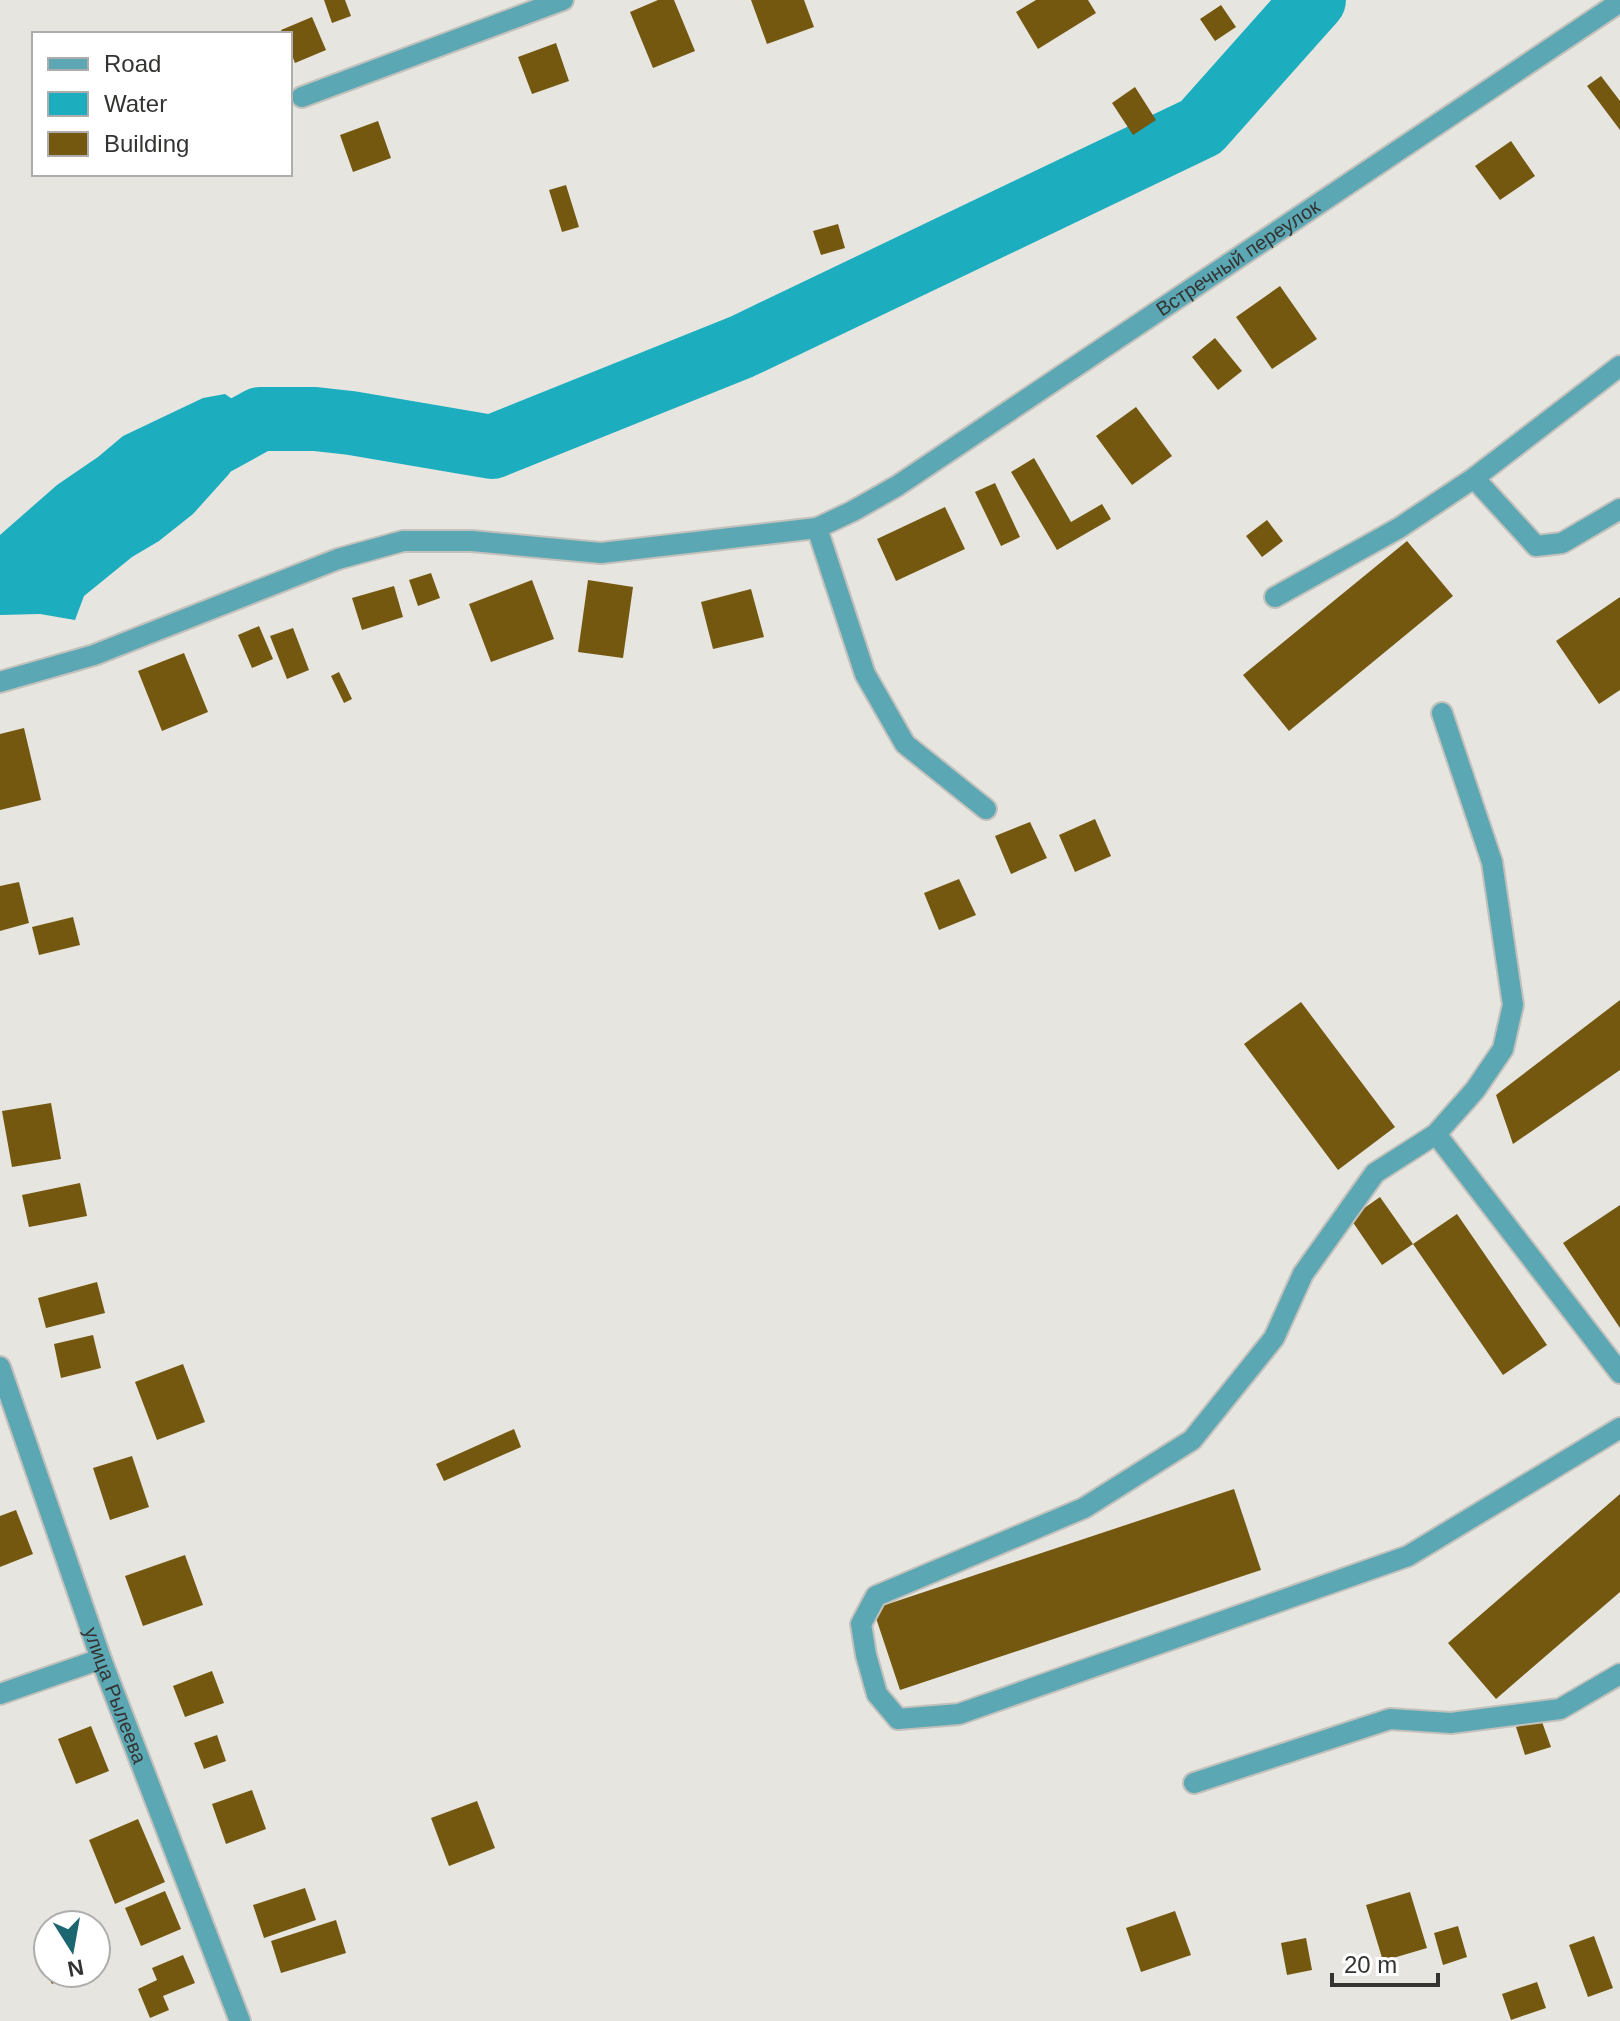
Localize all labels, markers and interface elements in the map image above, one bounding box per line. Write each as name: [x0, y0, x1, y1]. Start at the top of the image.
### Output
legend: [32, 32, 292, 176]
text: Road: [104, 50, 161, 77]
text: Water: [104, 90, 167, 117]
text: Building: [104, 130, 189, 157]
street label: Встречный переулок: [1152, 195, 1324, 320]
street label: улица Рылеева: [80, 1624, 151, 1767]
north arrow: [32, 1909, 112, 1989]
scale bar: [1332, 1937, 1438, 1987]
text: 20 m: [1344, 1951, 1397, 1978]
text: N: [66, 1954, 86, 1982]

